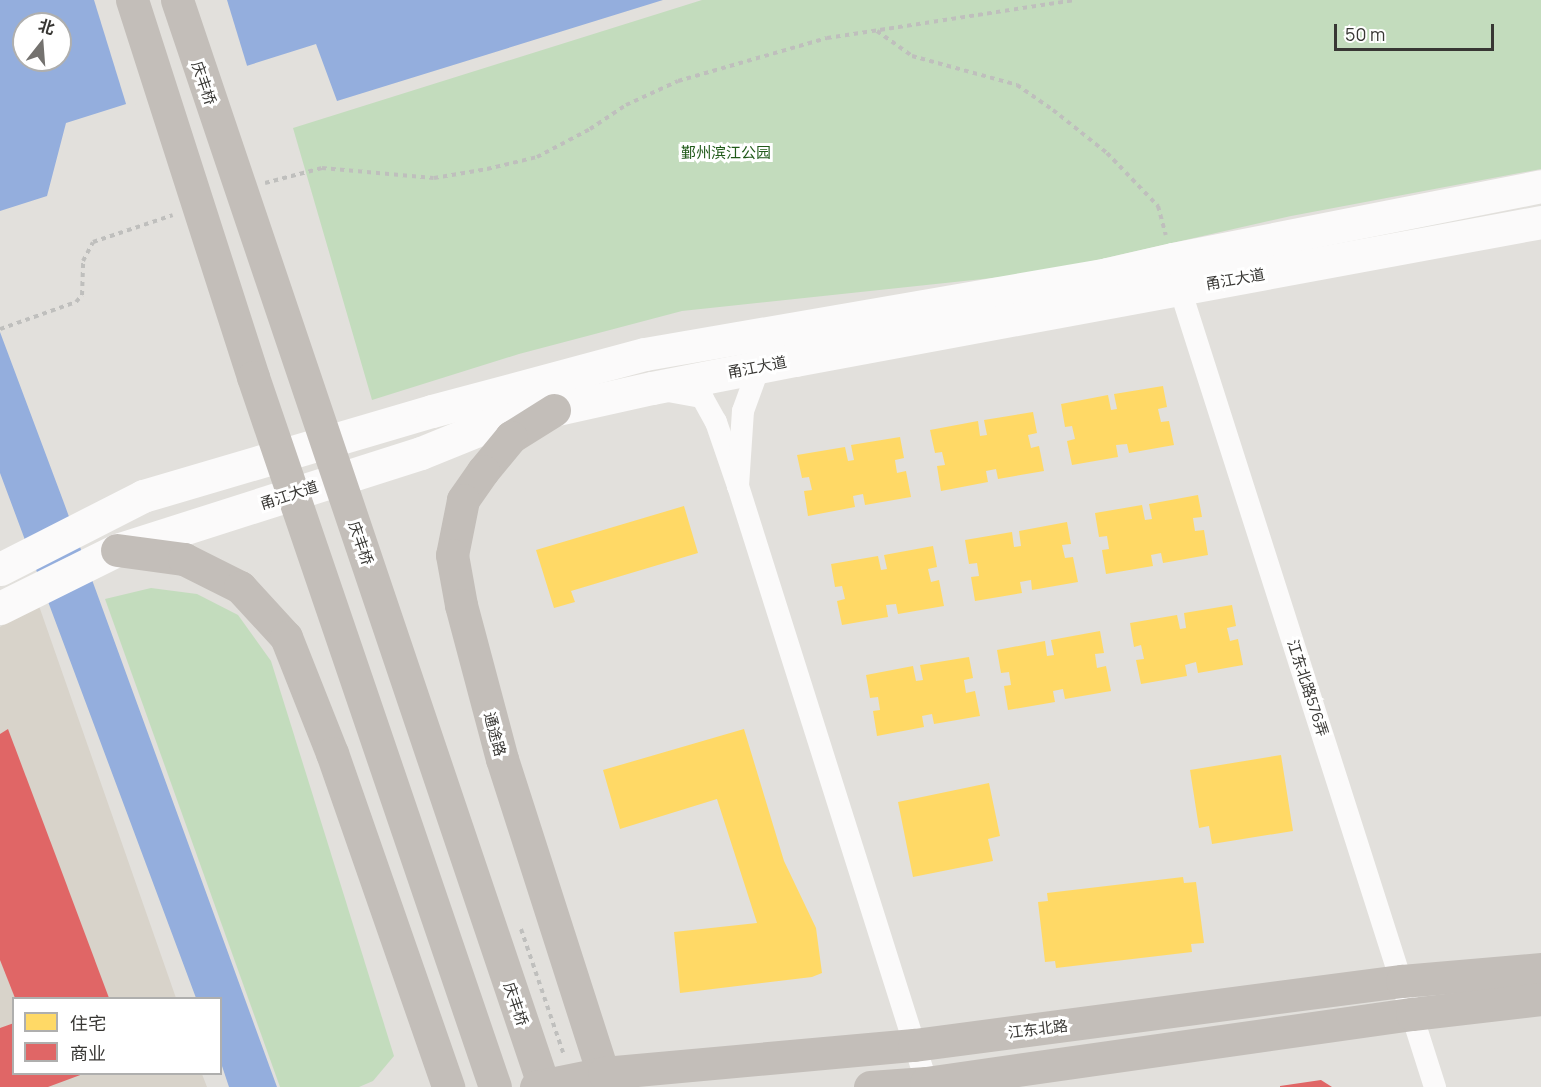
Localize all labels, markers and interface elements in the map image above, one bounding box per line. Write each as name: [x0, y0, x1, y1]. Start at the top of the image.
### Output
north arrow: [12, 12, 72, 72]
scale bar: [1337, 12, 1498, 50]
text: 北: [36, 14, 58, 40]
text: 50 m: [1345, 22, 1385, 46]
street label: 庆丰桥: [188, 59, 220, 107]
park label: 鄞州滨江公园: [681, 144, 771, 162]
street label: 甬江大道: [1204, 265, 1266, 293]
street label: 甬江大道: [726, 352, 788, 382]
street label: 甬江大道: [258, 477, 320, 513]
street label: 庆丰桥: [345, 519, 377, 567]
street label: 江东北路576弄: [1284, 637, 1332, 739]
street label: 通途路: [480, 710, 510, 758]
street label: 庆丰桥: [500, 980, 532, 1028]
legend: [12, 997, 222, 1075]
text: 住宅: [70, 1011, 106, 1035]
street label: 江东北路: [1007, 1016, 1069, 1042]
text: 商业: [70, 1041, 106, 1065]

